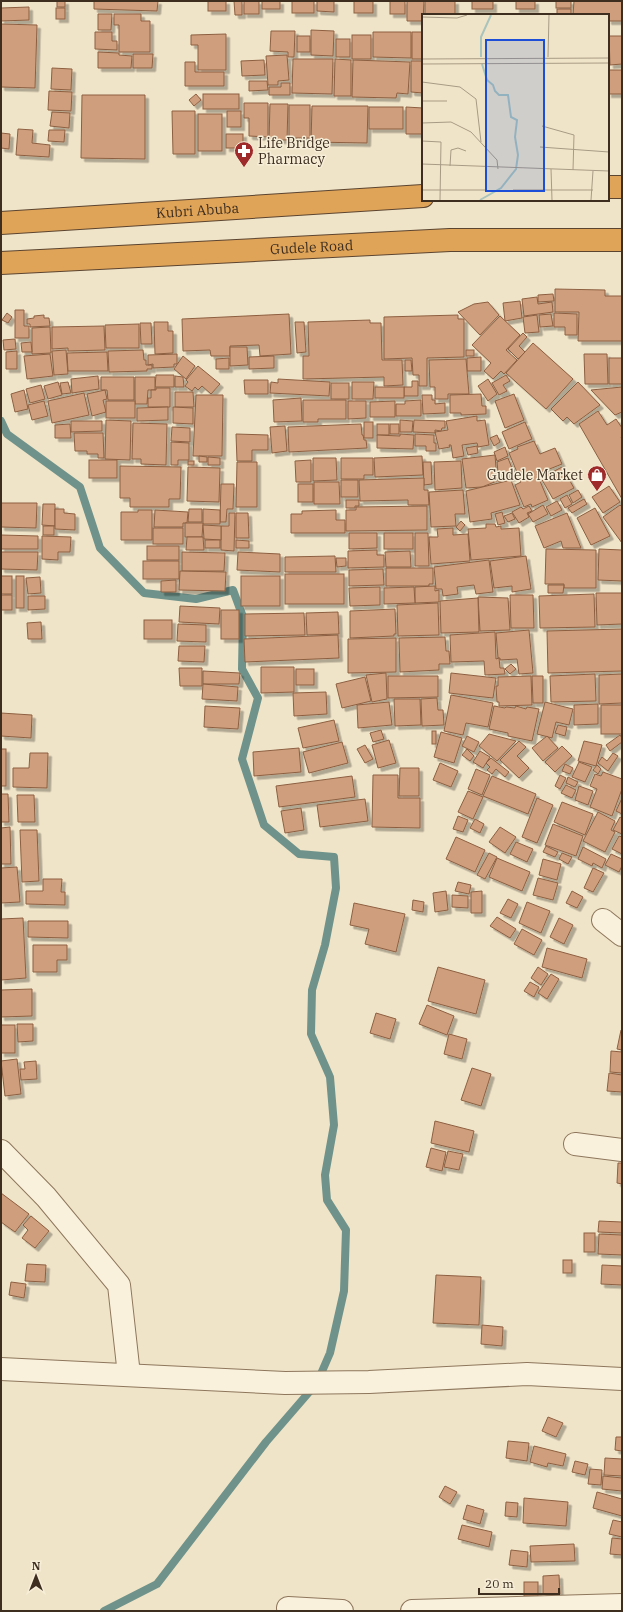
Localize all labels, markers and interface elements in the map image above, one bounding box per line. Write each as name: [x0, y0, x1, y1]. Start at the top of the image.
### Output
inset map: [422, 14, 609, 201]
place label: Life Bridge Pharmacy: [258, 134, 330, 168]
pharmacy icon: Life Bridge Pharmacy: [233, 140, 255, 168]
street label: Kubri Abuba: [155, 199, 240, 222]
street label: Gudele Road: [270, 236, 354, 258]
shop icon: Gudele Market: [586, 464, 608, 492]
place label: Gudele Market: [487, 466, 583, 484]
north arrow: [16, 1556, 56, 1596]
text: N: [32, 1559, 41, 1573]
scale bar: [479, 1570, 559, 1596]
text: 20 m: [485, 1576, 514, 1591]

